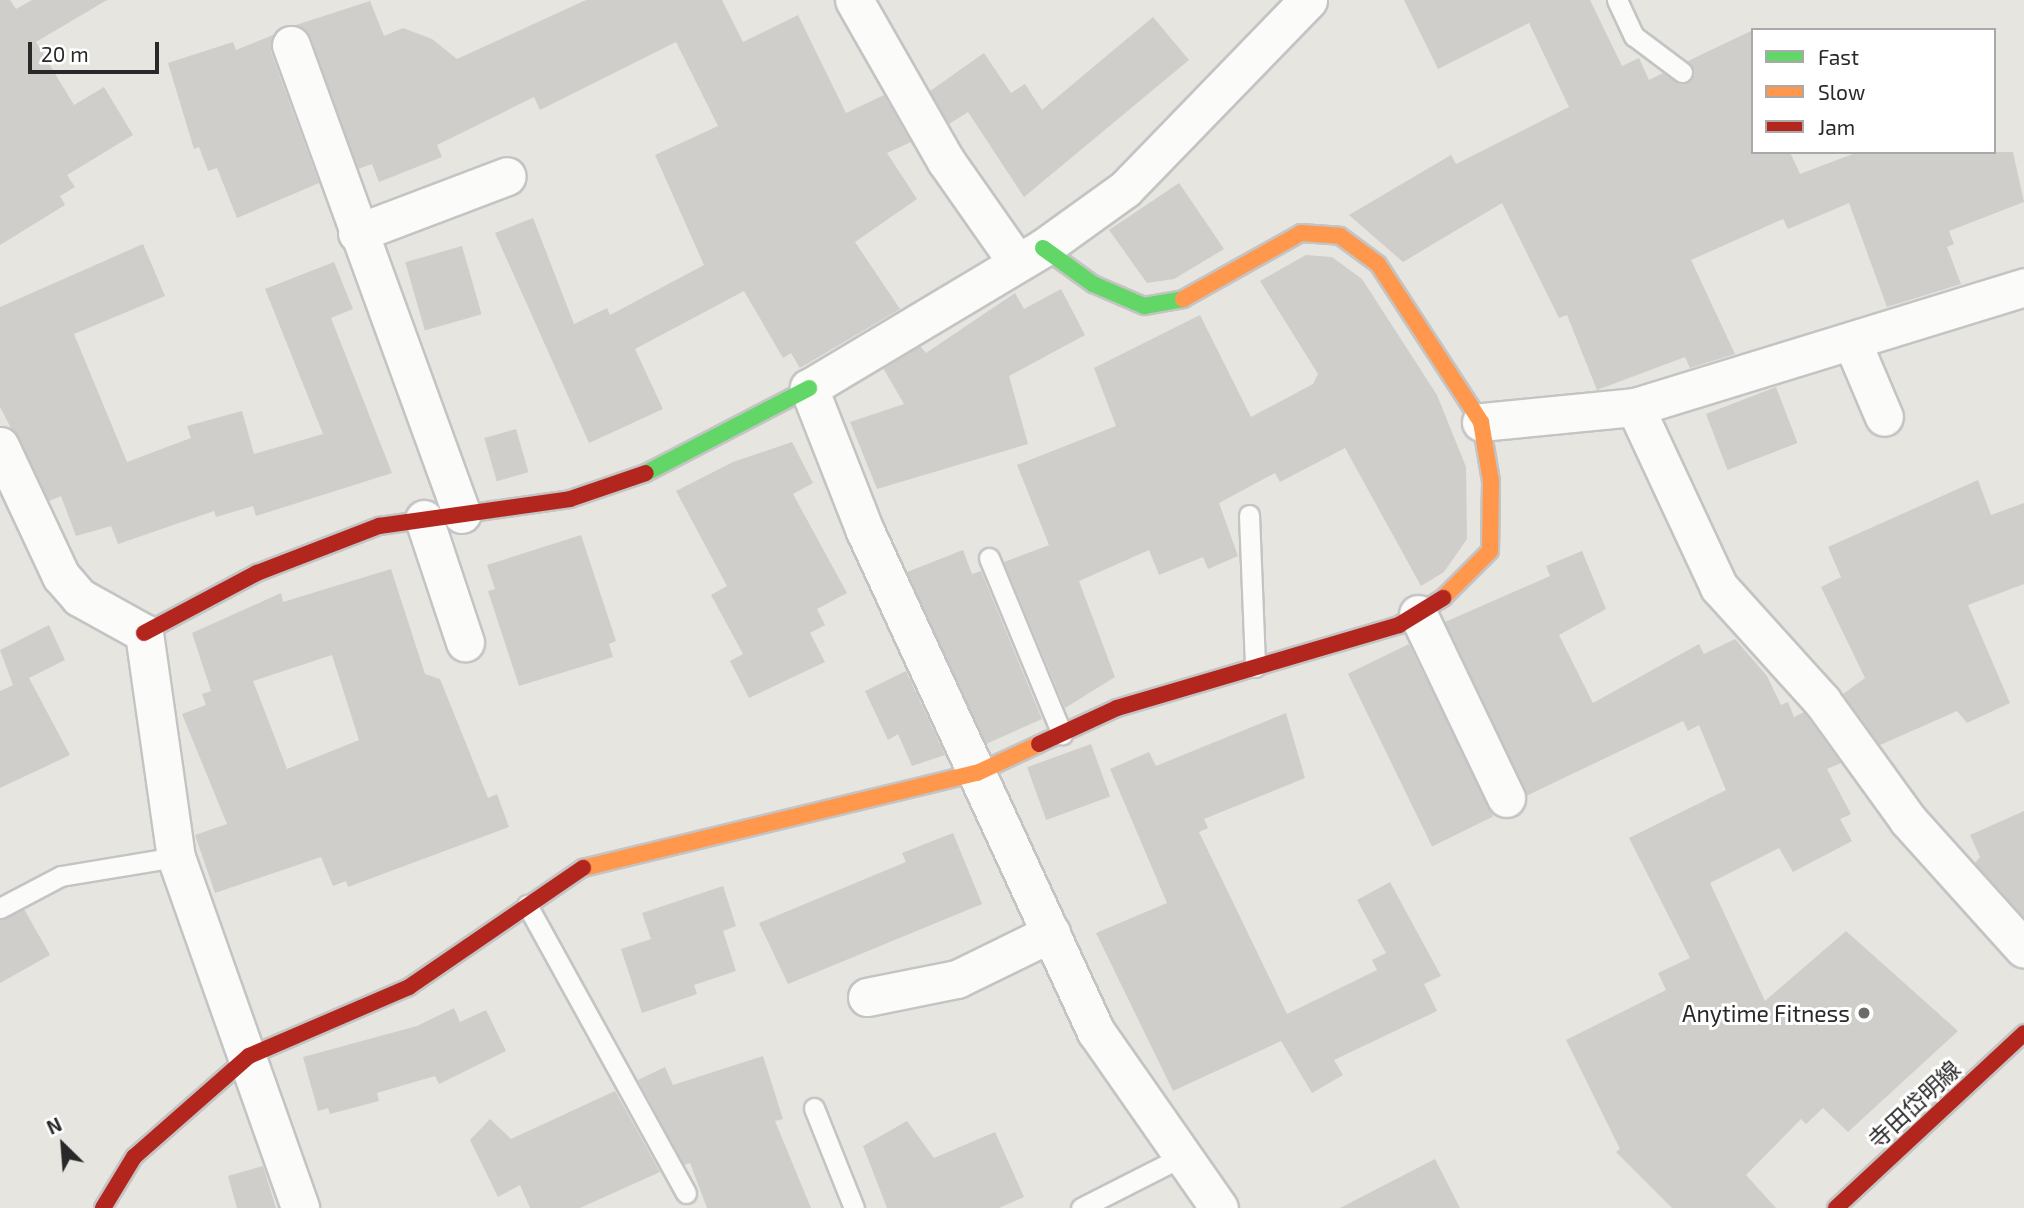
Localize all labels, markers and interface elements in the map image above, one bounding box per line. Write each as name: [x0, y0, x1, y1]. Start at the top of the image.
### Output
scale bar: [32, 28, 163, 72]
legend: [1751, 28, 1996, 154]
text: 20 m: [41, 41, 89, 66]
text: Fast: [1818, 44, 1859, 69]
text: Slow: [1818, 79, 1865, 104]
text: Jam: [1818, 114, 1855, 139]
place label: Anytime Fitness: [1682, 999, 1850, 1027]
marker: Anytime Fitness: [1856, 1005, 1872, 1021]
street label: 寺田岱明線: [1863, 1055, 1965, 1153]
north arrow: [28, 1110, 98, 1180]
text: N: [43, 1112, 65, 1139]

